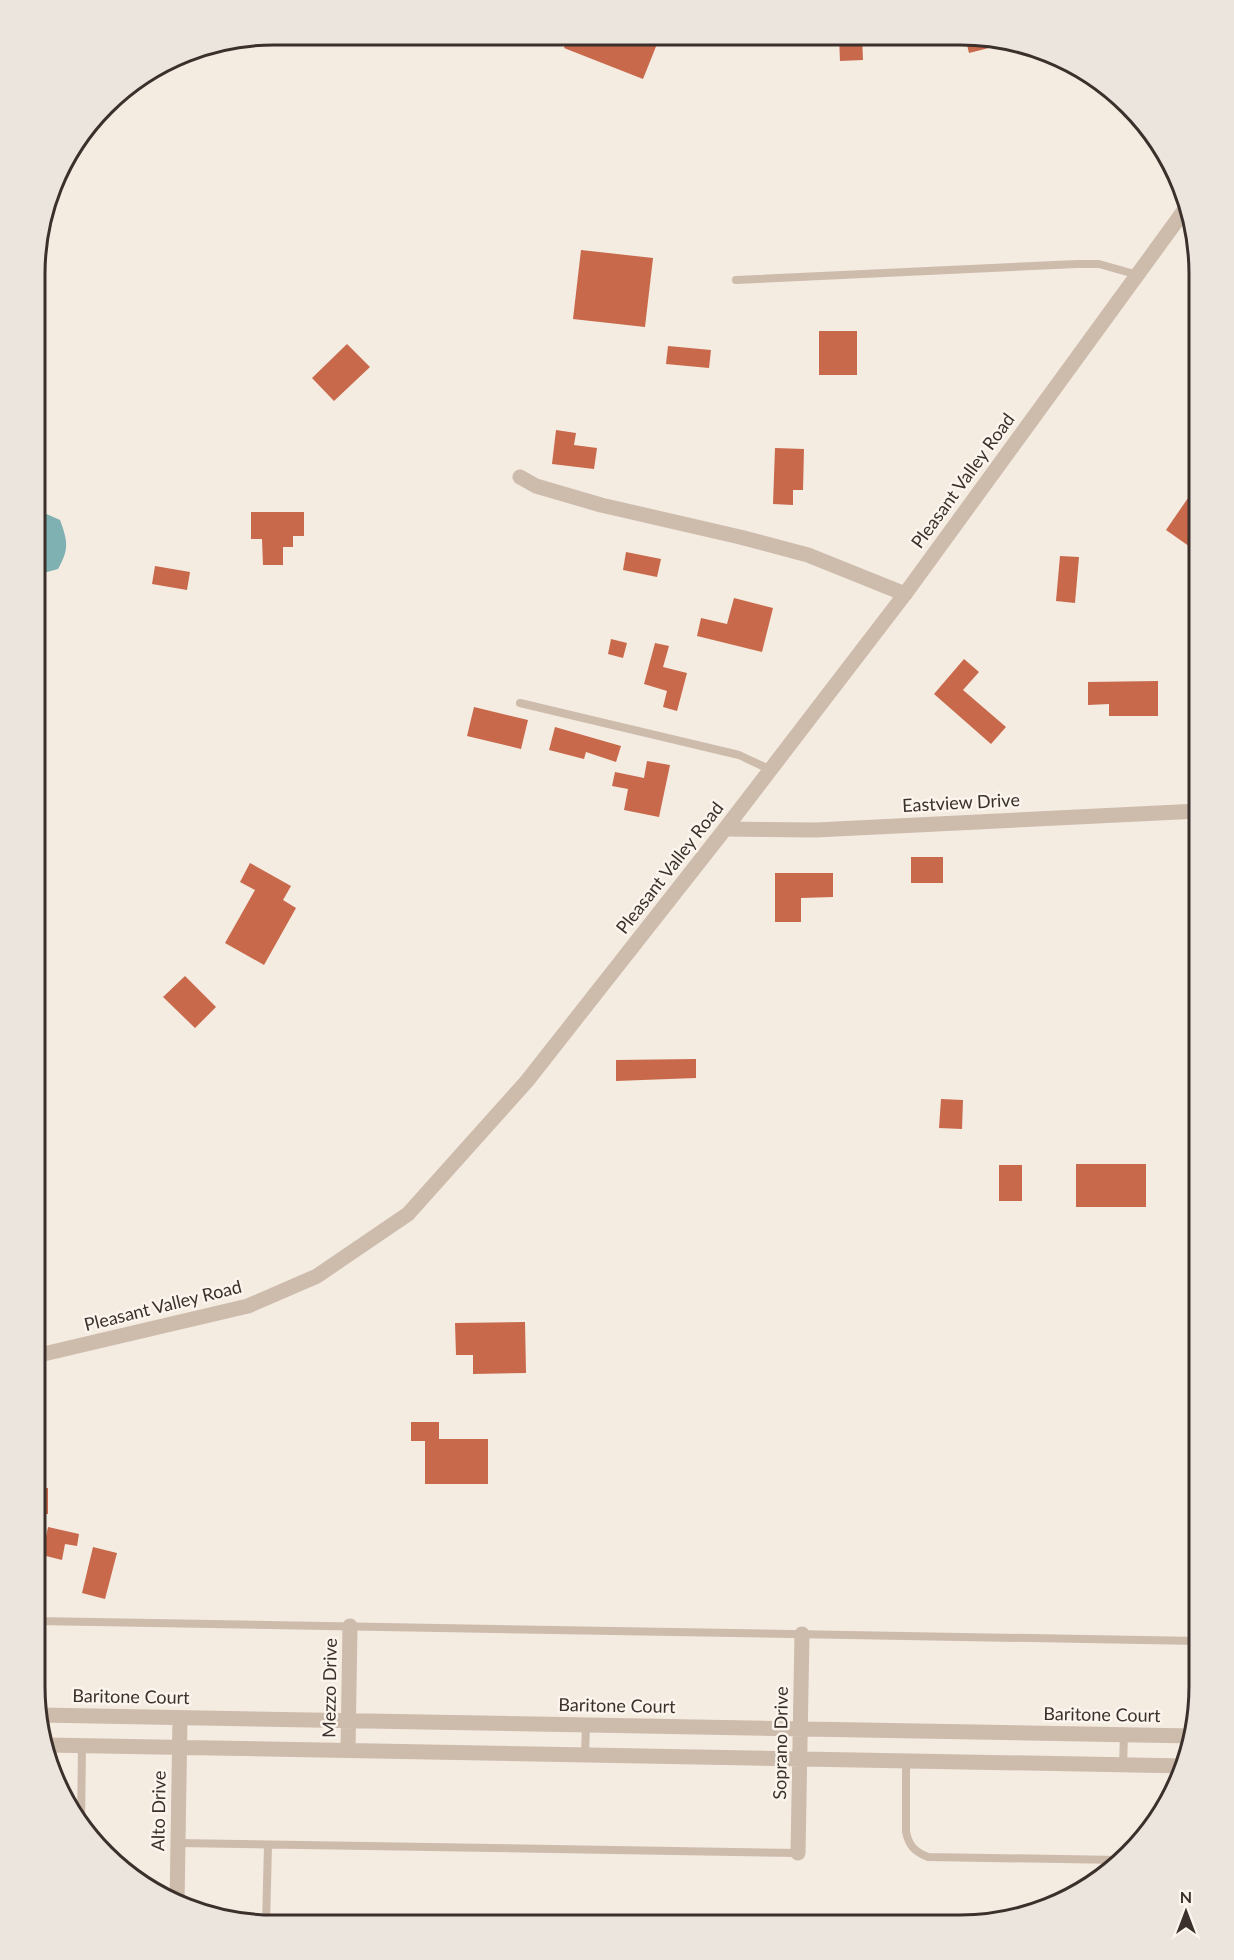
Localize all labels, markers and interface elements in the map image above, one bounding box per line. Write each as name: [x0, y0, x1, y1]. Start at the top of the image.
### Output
street label: Pleasant Valley Road: [906, 409, 1019, 552]
street label: Eastview Drive: [902, 788, 1020, 816]
street label: Pleasant Valley Road: [611, 797, 728, 938]
street label: Pleasant Valley Road: [82, 1275, 244, 1335]
street label: Mezzo Drive: [317, 1638, 341, 1738]
street label: Baritone Court: [72, 1684, 190, 1708]
street label: Soprano Drive: [768, 1686, 792, 1800]
street label: Baritone Court: [558, 1693, 676, 1717]
street label: Baritone Court: [1043, 1702, 1161, 1726]
street label: Alto Drive: [146, 1771, 170, 1851]
north arrow: [1156, 1882, 1216, 1942]
text: N: [1180, 1887, 1192, 1906]

